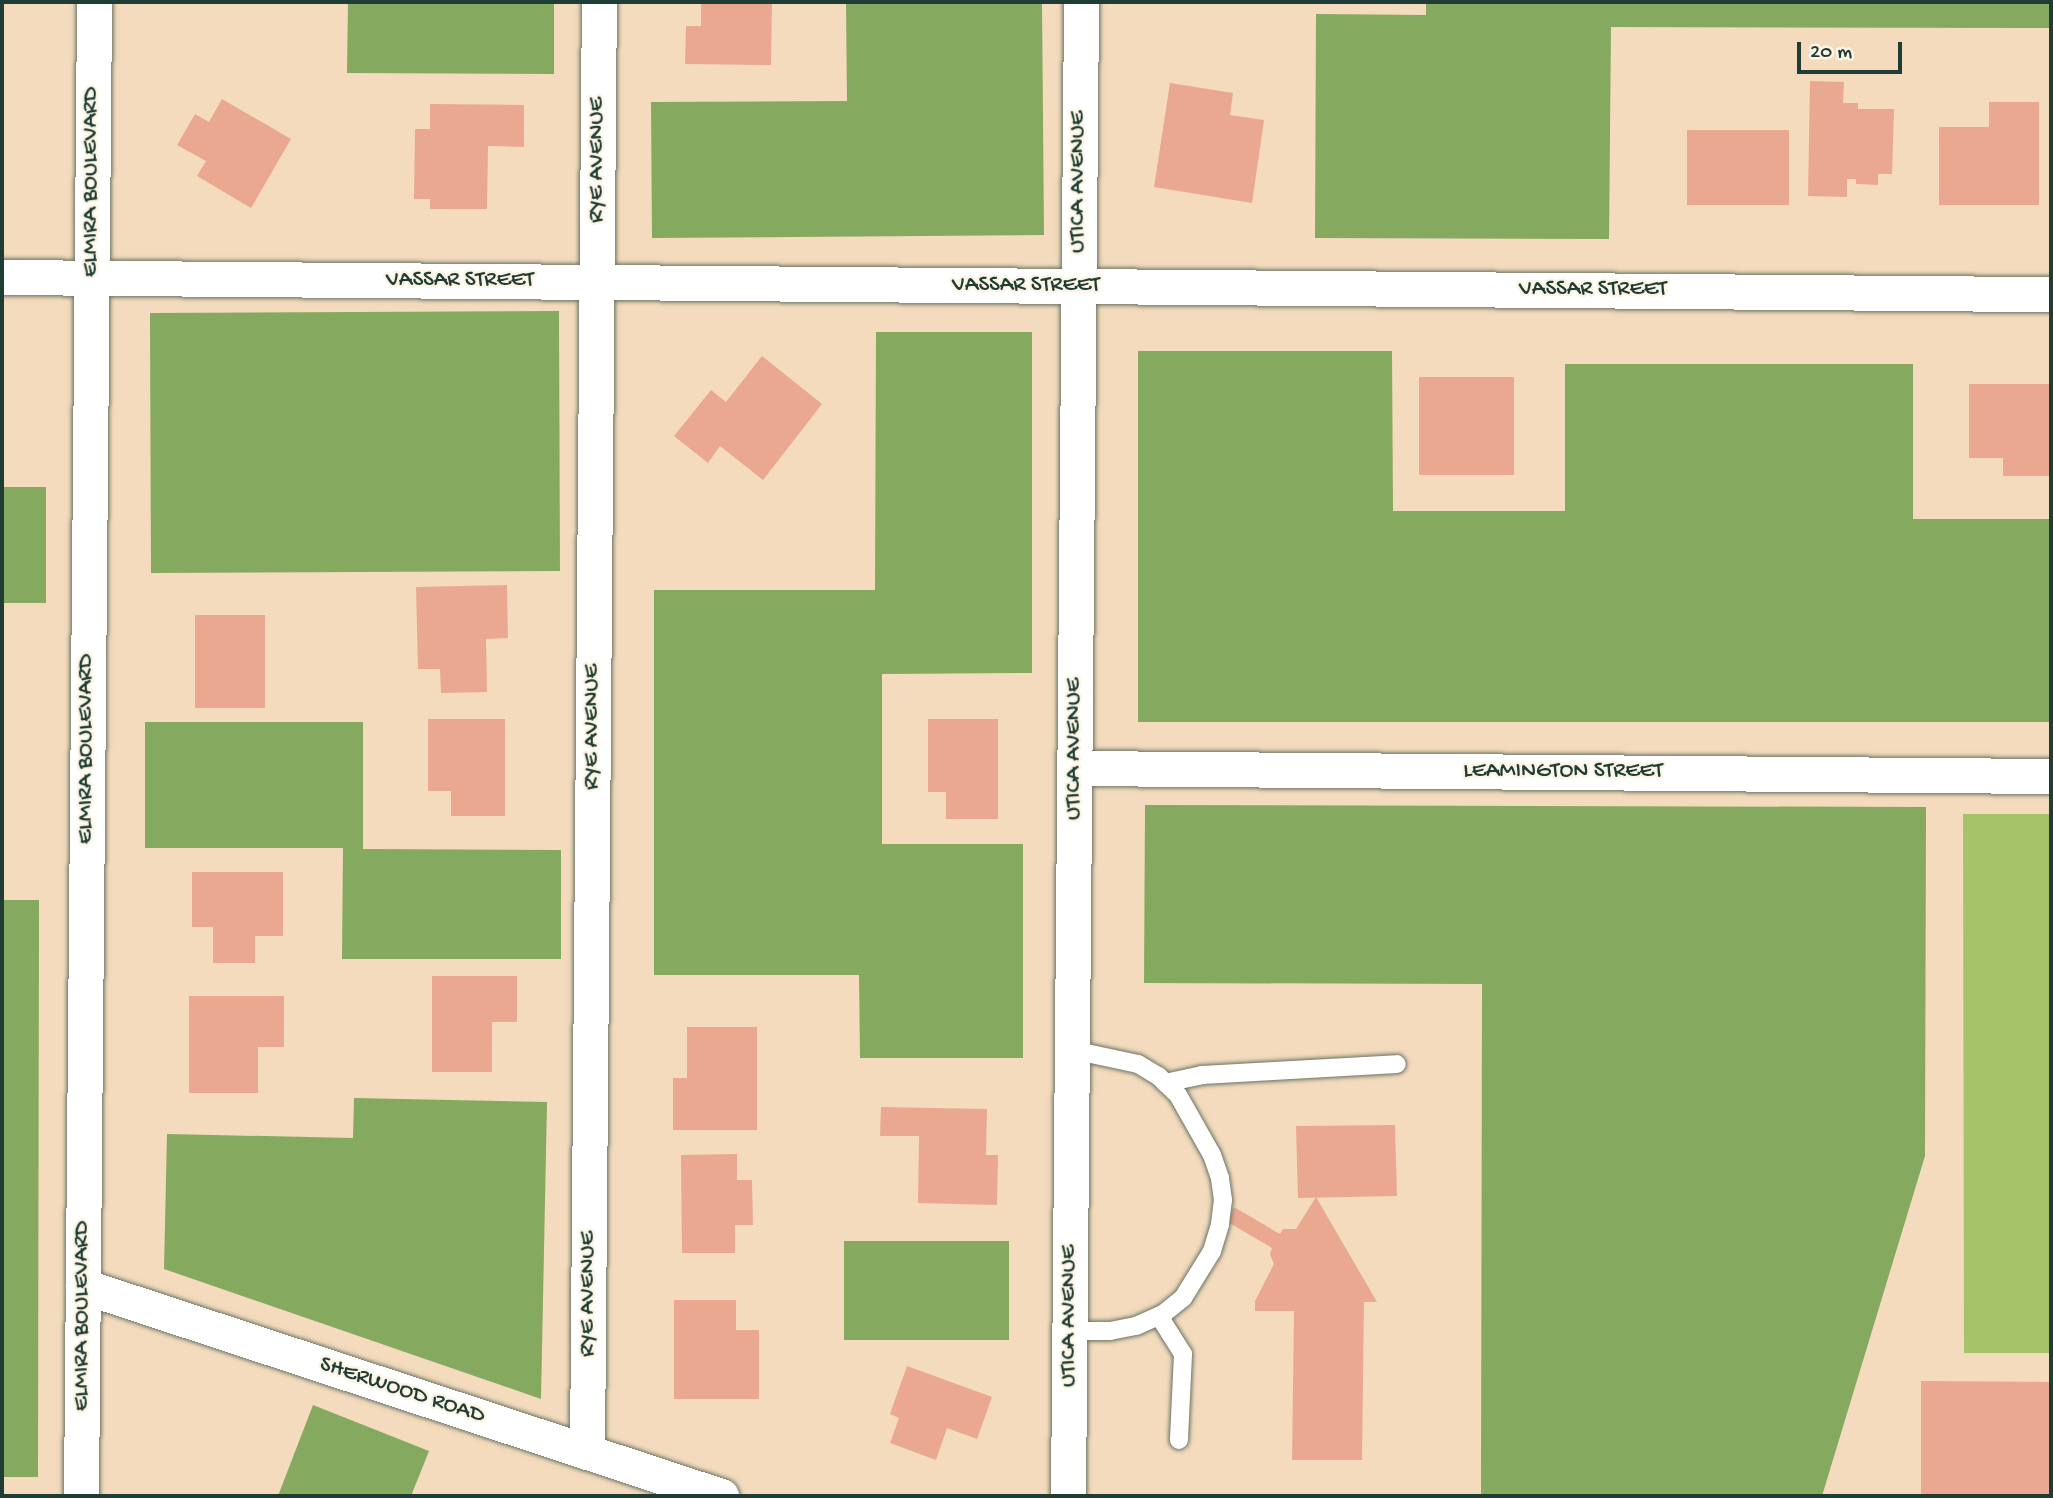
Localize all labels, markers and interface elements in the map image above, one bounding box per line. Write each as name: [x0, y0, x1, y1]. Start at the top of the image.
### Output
scale bar: [1801, 28, 1906, 72]
text: 20 m: [1810, 41, 1852, 66]
street label: ELMIRA BOULEVARD: [78, 87, 106, 277]
street label: RYE AVENUE: [584, 97, 612, 223]
street label: UTICA AVENUE: [1065, 111, 1093, 253]
street label: VASSAR STREET: [386, 267, 534, 295]
street label: VASSAR STREET: [952, 272, 1100, 300]
street label: VASSAR STREET: [1519, 276, 1667, 304]
street label: ELMIRA BOULEVARD: [73, 654, 101, 844]
street label: RYE AVENUE: [579, 664, 607, 790]
street label: UTICA AVENUE: [1061, 678, 1089, 820]
street label: LEAMINGTON STREET: [1463, 758, 1663, 786]
street label: ELMIRA BOULEVARD: [69, 1221, 97, 1411]
street label: RYE AVENUE: [575, 1231, 603, 1357]
street label: UTICA AVENUE: [1056, 1245, 1084, 1387]
street label: SHERWOOD ROAD: [316, 1351, 488, 1431]

